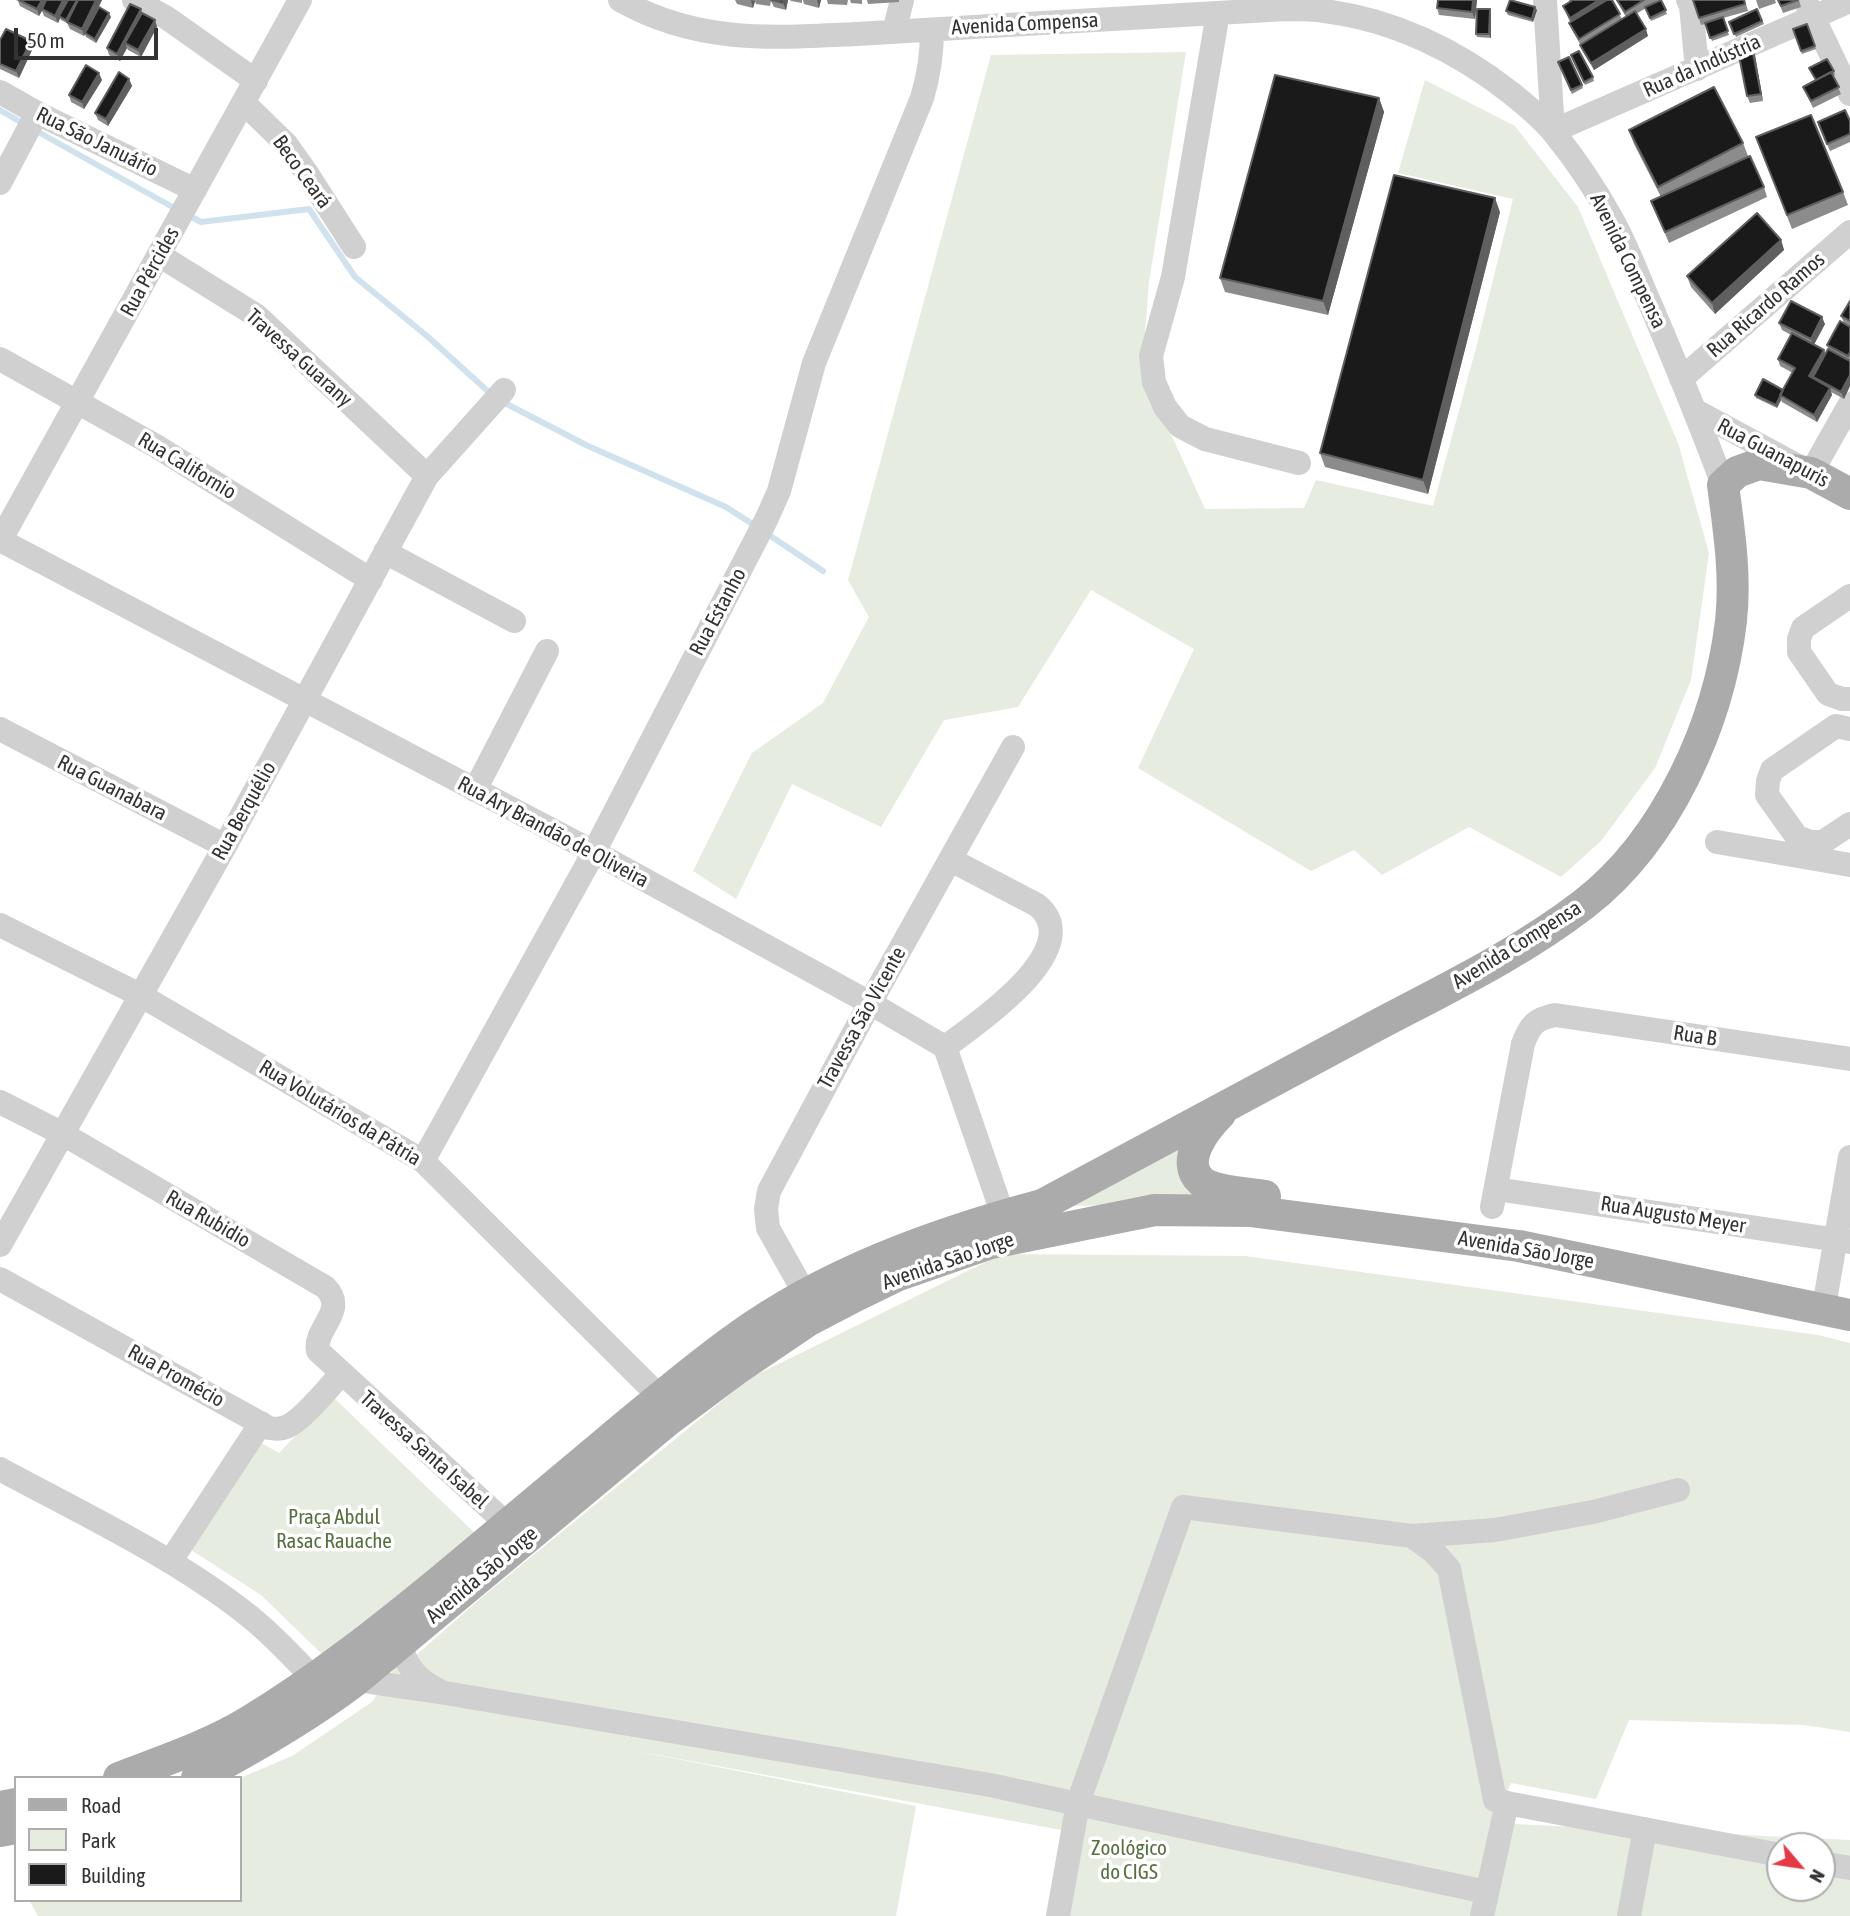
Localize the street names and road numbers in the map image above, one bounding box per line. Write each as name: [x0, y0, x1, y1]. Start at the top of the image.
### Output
street label: Avenida Compensa: [951, 8, 1099, 40]
street label: Rua da Indústria: [1639, 29, 1765, 103]
street label: Rua São Januário: [32, 102, 162, 182]
street label: Beco Ceará: [267, 131, 337, 213]
street label: Avenida Compensa: [1584, 189, 1672, 333]
street label: Rua Pércides: [115, 223, 185, 321]
street label: Rua Ricardo Ramos: [1702, 247, 1830, 363]
street label: Travessa Guarany: [241, 304, 357, 412]
street label: Rua Guanapuris: [1713, 413, 1833, 493]
street label: Rua Californio: [134, 427, 240, 505]
street label: Rua Estanho: [684, 564, 752, 660]
street label: Rua Guanabara: [53, 750, 171, 826]
street label: Rua Berquélio: [207, 757, 281, 865]
street label: Rua Ary Brandão de Oliveira: [453, 771, 653, 893]
street label: Avenida Compensa: [1448, 895, 1586, 995]
street label: Travessa São Vicente: [813, 943, 911, 1093]
street label: Rua B: [1672, 1020, 1718, 1052]
street label: Rua Volutários da Pátria: [254, 1055, 426, 1171]
street label: Rua Rubidio: [161, 1185, 255, 1253]
street label: Rua Augusto Meyer: [1599, 1191, 1747, 1239]
street label: Avenida São Jorge: [1456, 1226, 1596, 1274]
street label: Avenida São Jorge: [879, 1227, 1017, 1295]
street label: Rua Promécio: [123, 1339, 229, 1413]
street label: Travessa Santa Isabel: [355, 1386, 493, 1514]
street label: Avenida São Jorge: [421, 1521, 543, 1629]

